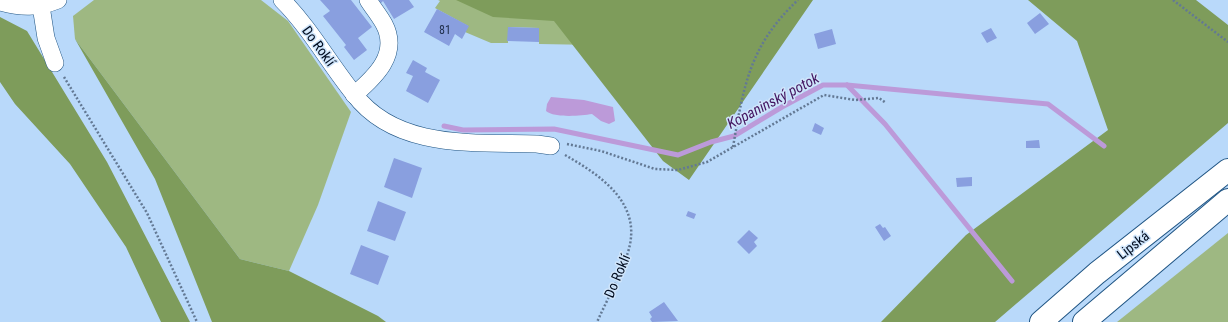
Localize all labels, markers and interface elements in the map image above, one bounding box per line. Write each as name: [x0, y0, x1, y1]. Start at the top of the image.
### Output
street label: Do Roklí: [299, 23, 339, 70]
house number: 81: [439, 23, 451, 37]
water label: Kopaninský potok: [724, 69, 823, 133]
street label: Lipská: [1114, 228, 1152, 262]
street label: Do Roklí: [601, 251, 634, 300]

